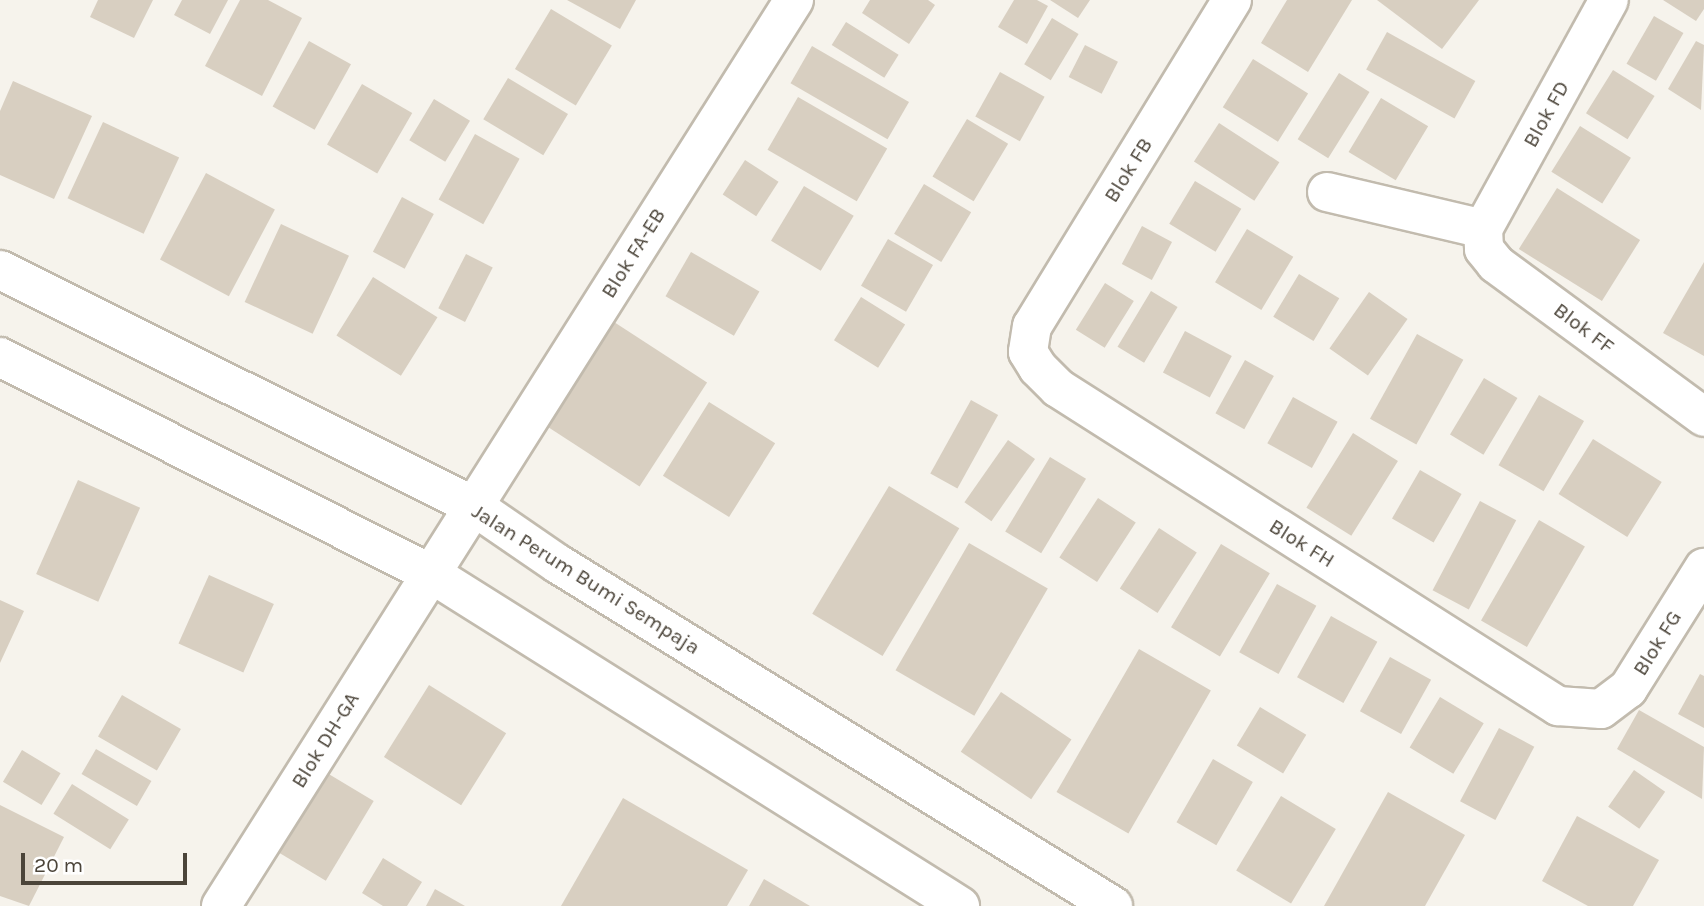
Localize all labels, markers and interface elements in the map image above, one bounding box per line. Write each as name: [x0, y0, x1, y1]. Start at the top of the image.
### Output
street label: Blok FD: [1518, 76, 1574, 152]
street label: Blok FB: [1098, 133, 1158, 207]
street label: Blok FA-EB: [595, 203, 671, 303]
street label: Blok FF: [1549, 297, 1619, 359]
street label: Jalan Perum Bumi Sempaja: [467, 498, 705, 660]
street label: Blok FH: [1265, 513, 1339, 573]
street label: Blok FG: [1627, 606, 1687, 680]
street label: Blok DH-GA: [286, 688, 364, 792]
scale bar: [24, 839, 191, 883]
text: 20 m: [34, 853, 83, 877]

